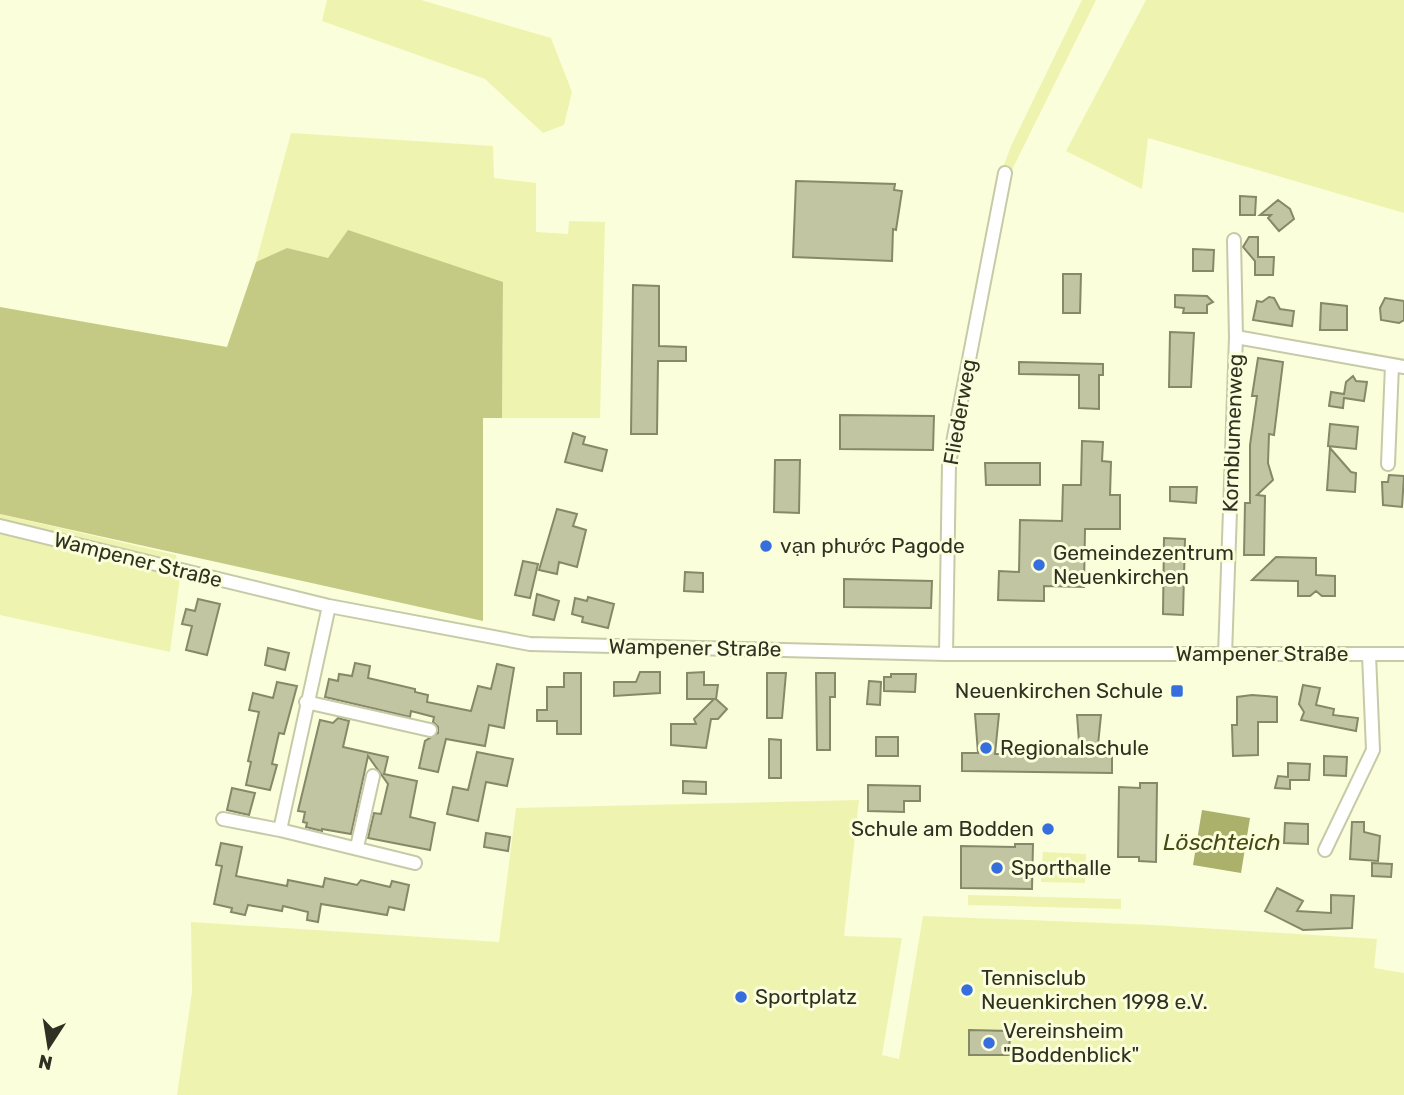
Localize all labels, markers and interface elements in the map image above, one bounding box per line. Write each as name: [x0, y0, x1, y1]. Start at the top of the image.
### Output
street label: Kornblumenweg: [1217, 353, 1248, 513]
street label: Fliederweg: [938, 357, 981, 467]
street label: Wampener Straße: [51, 526, 225, 593]
place label: vạn phước Pagode: [780, 533, 965, 558]
marker: vạn phước Pagode: [758, 538, 774, 554]
place label: Gemeindezentrum Neuenkirchen: [1053, 540, 1234, 589]
marker: Gemeindezentrum Neuenkirchen: [1031, 557, 1047, 573]
street label: Wampener Straße: [608, 633, 782, 662]
street label: Wampener Straße: [1176, 641, 1348, 666]
place label: Neuenkirchen Schule: [955, 678, 1163, 703]
marker: Neuenkirchen Schule: [1169, 683, 1185, 699]
place label: Regionalschule: [1000, 735, 1149, 760]
marker: Regionalschule: [978, 740, 994, 756]
place label: Schule am Bodden: [851, 816, 1034, 841]
marker: Schule am Bodden: [1040, 821, 1056, 837]
water label: Löschteich: [1163, 828, 1281, 856]
place label: Sporthalle: [1011, 855, 1111, 880]
marker: Sporthalle: [989, 860, 1005, 876]
place label: Tennisclub Neuenkirchen 1998 e.V.: [981, 965, 1208, 1014]
marker: Tennisclub Neuenkirchen 1998 e.V.: [959, 982, 975, 998]
place label: Sportplatz: [755, 984, 857, 1009]
marker: Sportplatz: [733, 989, 749, 1005]
north arrow: [14, 1011, 84, 1081]
place label: Vereinsheim "Boddenblick": [1003, 1018, 1139, 1067]
marker: Vereinsheim "Boddenblick": [981, 1035, 997, 1051]
text: N: [36, 1049, 55, 1075]

